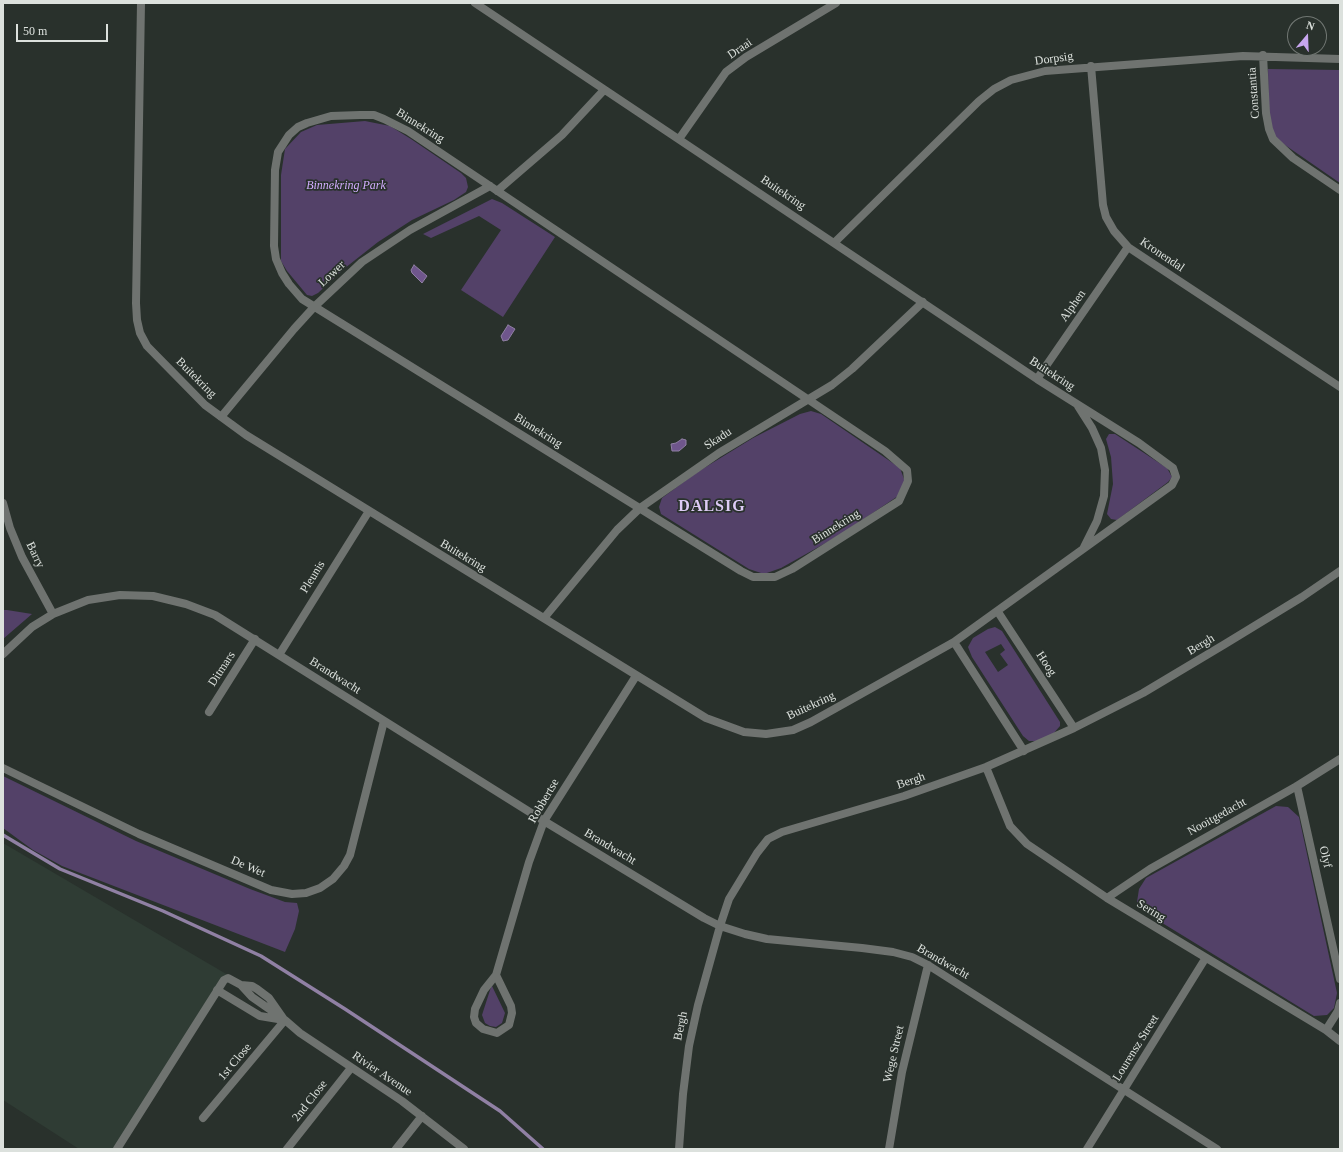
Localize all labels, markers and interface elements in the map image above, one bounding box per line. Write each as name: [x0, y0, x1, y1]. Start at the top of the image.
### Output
scale bar: [18, 16, 110, 42]
north arrow: [1287, 16, 1327, 56]
text: N: [1305, 19, 1316, 33]
text: 50 m: [23, 24, 47, 38]
street label: Draai: [725, 36, 755, 62]
street label: Dorpsig: [1034, 49, 1074, 69]
street label: Constantia: [1245, 67, 1263, 119]
street label: Binnekring: [393, 106, 447, 146]
street label: Buitekring: [758, 173, 808, 213]
park label: Binnekring Park: [306, 179, 386, 193]
street label: Kronendal: [1137, 235, 1187, 275]
street label: Lower: [316, 258, 348, 290]
street label: Alphen: [1057, 287, 1089, 325]
street label: Buitekring: [1027, 354, 1077, 394]
street label: Buitekring: [173, 355, 219, 401]
street label: Binnekring: [511, 411, 565, 451]
street label: Skadu: [701, 425, 735, 453]
district label: DALSIG: [678, 497, 746, 517]
street label: Binnekring: [809, 507, 863, 547]
street label: Buitekring: [437, 537, 489, 575]
street label: Barry: [23, 540, 47, 570]
street label: Pleunis: [298, 558, 328, 596]
street label: Bergh: [1185, 631, 1217, 659]
street label: Ditmars: [205, 649, 239, 689]
street label: Hoog: [1033, 649, 1059, 679]
street label: Brandwacht: [307, 655, 363, 697]
street label: Buitekring: [785, 689, 837, 723]
street label: Bergh: [895, 769, 927, 793]
street label: Robbertse: [526, 776, 562, 826]
street label: Nooitgedacht: [1185, 795, 1249, 839]
street label: Brandwacht: [581, 826, 639, 868]
street label: Olyf: [1316, 845, 1334, 869]
street label: De Wet: [229, 853, 267, 881]
street label: Sering: [1134, 897, 1168, 925]
street label: Brandwacht: [914, 941, 972, 983]
street label: Bergh: [671, 1010, 691, 1042]
street label: Lourensz Street: [1110, 1012, 1162, 1084]
street label: Wege Street: [880, 1024, 908, 1084]
street label: 1st Close: [215, 1040, 255, 1084]
street label: Rivier Avenue: [349, 1049, 415, 1099]
street label: 2nd Close: [289, 1078, 331, 1124]

